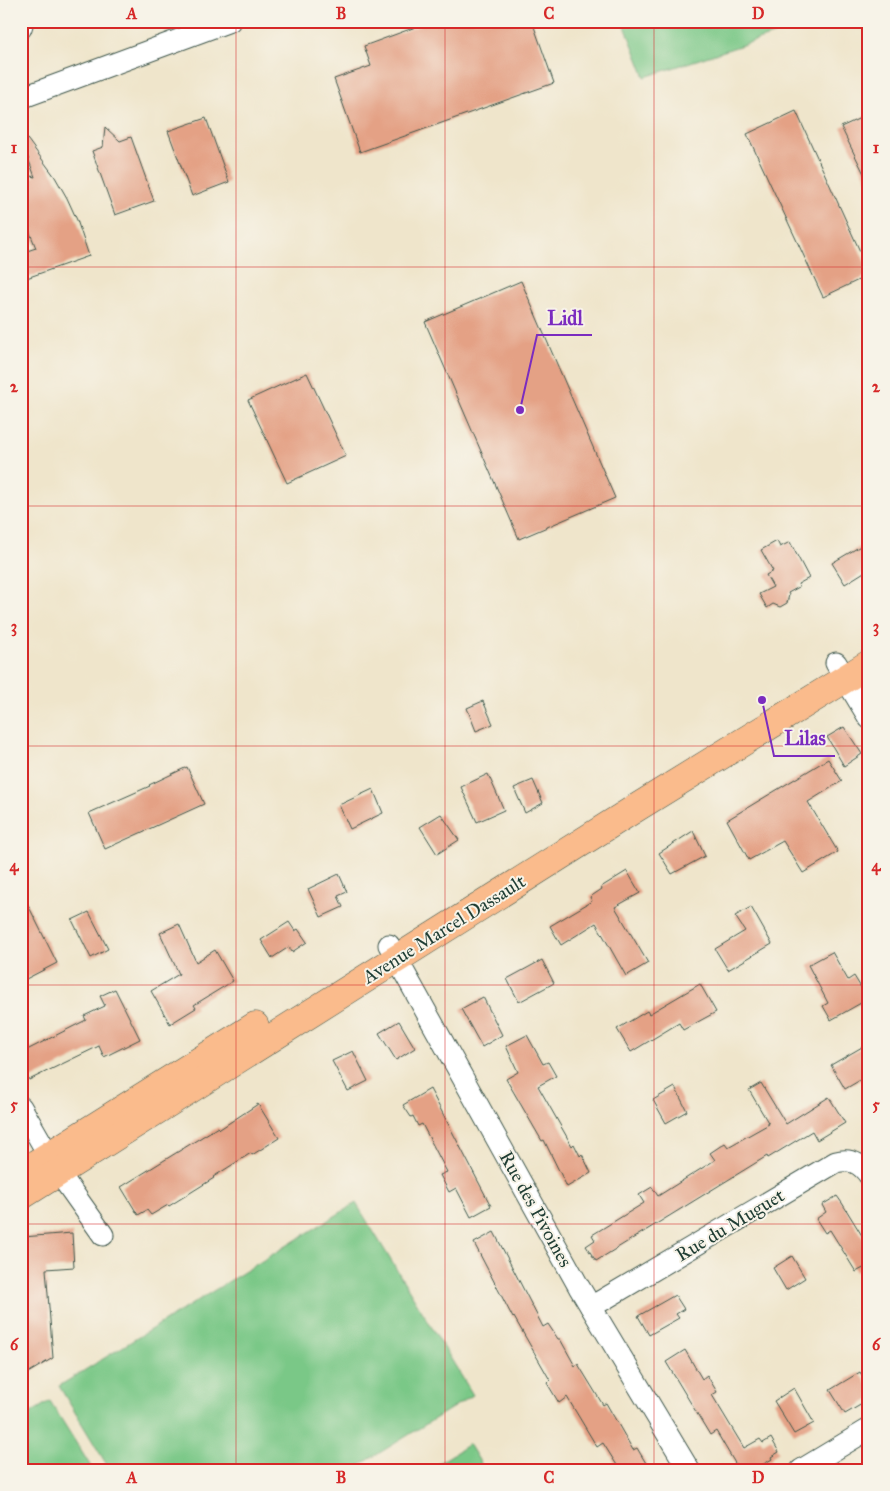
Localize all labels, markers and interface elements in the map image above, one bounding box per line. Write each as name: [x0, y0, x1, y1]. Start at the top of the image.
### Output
text: A: [126, 4, 138, 23]
text: B: [336, 4, 346, 23]
text: C: [544, 4, 555, 23]
text: D: [752, 4, 765, 23]
text: 1: [11, 138, 18, 157]
text: 1: [873, 138, 880, 157]
callout: Lidl: [537, 300, 592, 335]
text: Lidl: [547, 306, 583, 330]
text: 2: [10, 377, 19, 396]
text: 2: [872, 377, 881, 396]
text: 3: [11, 617, 17, 637]
text: 3: [873, 617, 879, 637]
callout: Lilas: [774, 721, 835, 756]
text: Lilas: [784, 726, 826, 750]
text: 4: [10, 856, 20, 876]
text: 4: [872, 856, 882, 876]
street label: Avenue Marcel Dassault: [357, 869, 530, 989]
text: 5: [10, 1095, 18, 1114]
text: 5: [872, 1095, 880, 1114]
street label: Rue des Pivoines: [495, 1147, 577, 1271]
street label: Rue du Muguet: [672, 1183, 789, 1267]
text: 6: [10, 1335, 19, 1354]
text: 6: [872, 1335, 881, 1354]
text: A: [126, 1468, 138, 1487]
text: B: [336, 1468, 346, 1487]
text: C: [544, 1468, 555, 1487]
text: D: [752, 1468, 765, 1487]

